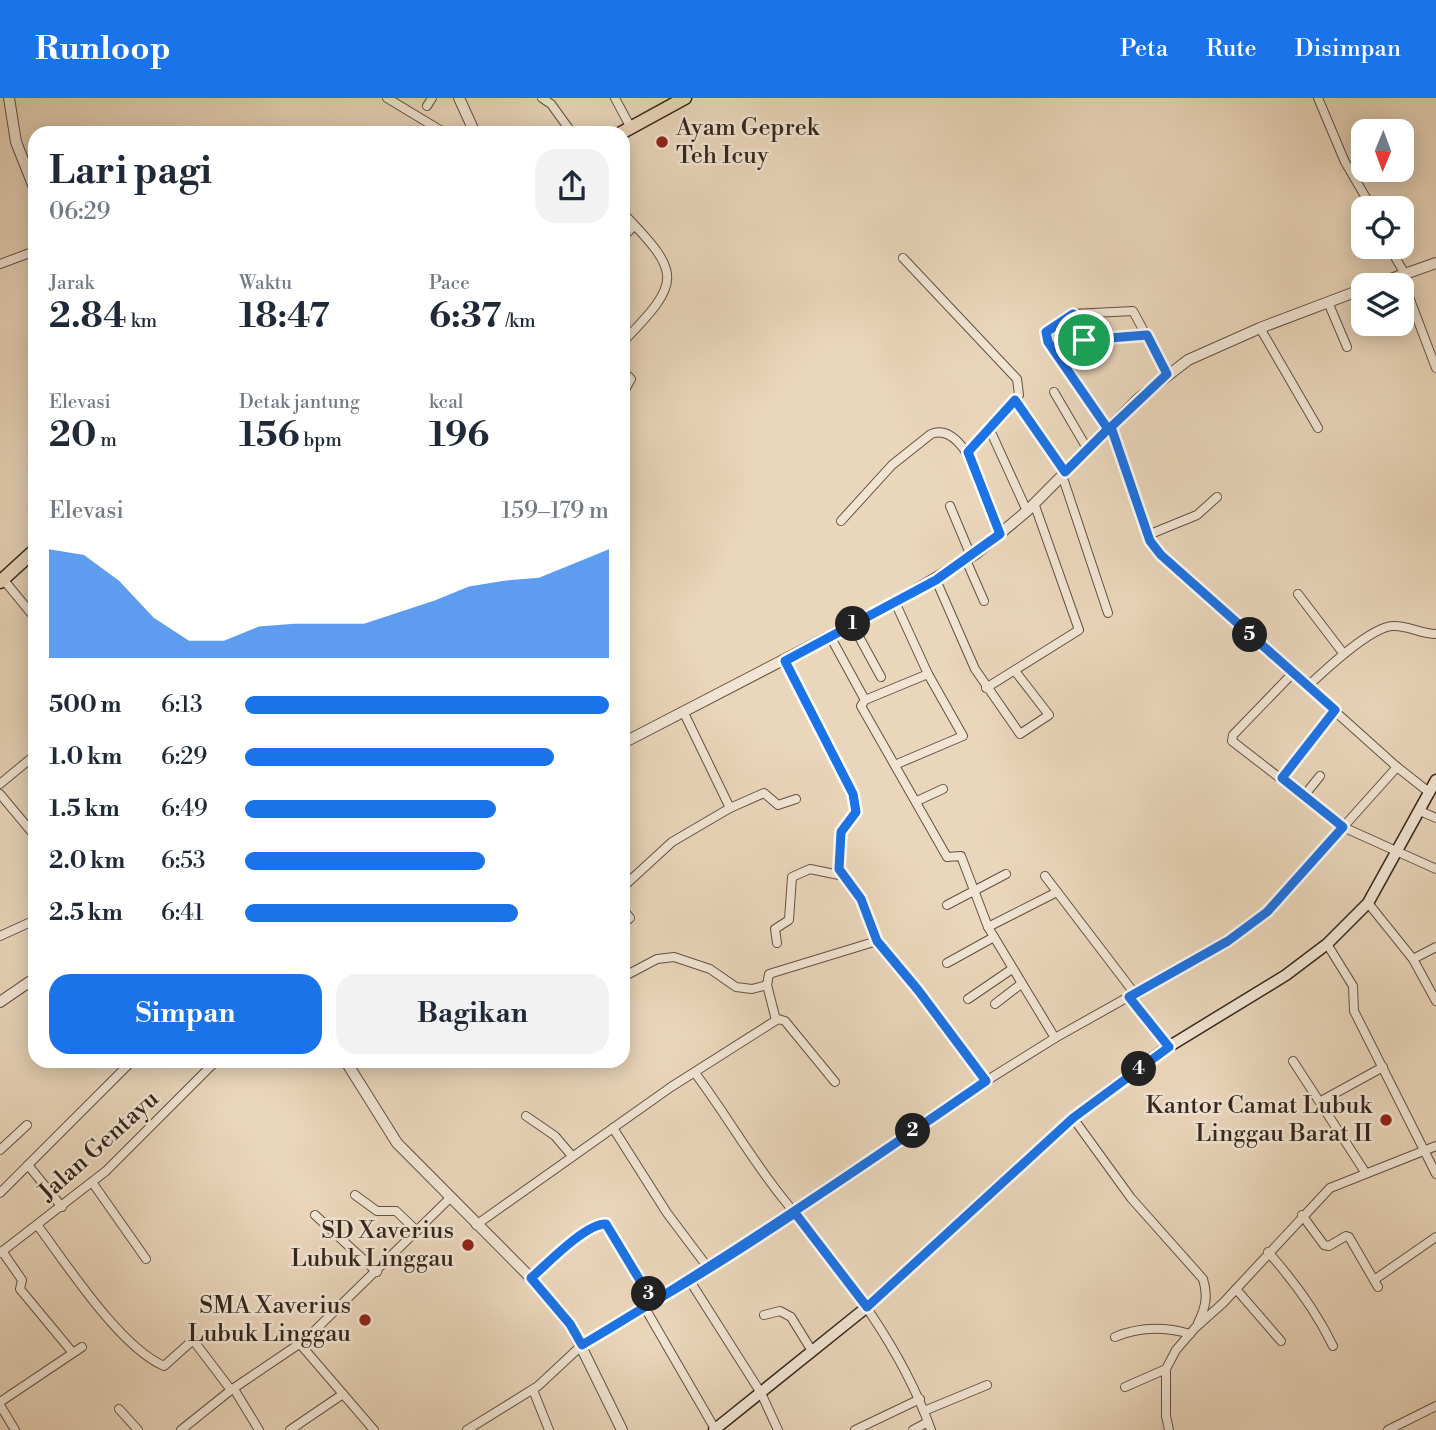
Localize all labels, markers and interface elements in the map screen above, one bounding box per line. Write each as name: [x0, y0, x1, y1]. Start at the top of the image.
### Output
text: Runloop: [35, 29, 171, 70]
text: Peta: [1120, 34, 1168, 64]
text: Rute: [1206, 34, 1257, 64]
text: Disimpan: [1295, 34, 1401, 64]
place label: Ayam Geprek Teh Icuy: [675, 113, 821, 171]
north arrow: [1351, 119, 1414, 182]
map controls: [1351, 119, 1414, 336]
marker: Ayam Geprek Teh Icuy: [654, 134, 670, 150]
text: Lari pagi: [49, 148, 212, 195]
button: share: [535, 149, 609, 223]
button: locate: [1351, 196, 1414, 259]
text: 06:29: [49, 198, 110, 226]
text: Jarak: [49, 271, 94, 295]
text: Waktu: [239, 271, 292, 295]
text: Pace: [429, 271, 470, 295]
button: layers: [1351, 273, 1414, 336]
text: 2.84: [49, 295, 127, 338]
text: 18:47: [239, 295, 330, 338]
text: 6:37: [429, 295, 502, 338]
text: km: [127, 309, 157, 333]
text: /km: [502, 309, 536, 333]
pin: [1054, 310, 1114, 370]
icon: arrive: [1065, 321, 1103, 359]
text: Elevasi: [49, 390, 111, 414]
text: Detak jantung: [239, 390, 360, 414]
text: kcal: [429, 390, 463, 414]
text: 20: [49, 414, 96, 457]
text: 156: [239, 414, 300, 457]
text: 196: [429, 414, 489, 457]
text: m: [96, 428, 117, 452]
text: bpm: [300, 428, 342, 452]
text: Elevasi: [49, 497, 124, 525]
text: 159–179 m: [501, 497, 609, 525]
pin: 1: [836, 606, 870, 642]
text: 1: [848, 611, 857, 635]
pin: 5: [1232, 618, 1268, 652]
text: 5: [1244, 622, 1255, 646]
text: 500 m: [49, 691, 121, 719]
text: 6:13: [161, 691, 203, 719]
text: 1.0 km: [49, 743, 122, 771]
text: 6:29: [161, 743, 207, 771]
text: 1.5 km: [49, 795, 120, 823]
text: 6:49: [161, 795, 208, 823]
text: 2.0 km: [49, 847, 125, 875]
text: 6:53: [161, 847, 206, 875]
text: 2.5 km: [49, 899, 123, 927]
text: 6:41: [161, 899, 204, 927]
button: Simpan: [49, 974, 322, 1054]
button: Bagikan: [336, 974, 609, 1054]
pin: 4: [1122, 1052, 1156, 1086]
text: 4: [1132, 1056, 1145, 1080]
street label: Jalan Gentayu: [32, 1084, 165, 1208]
place label: Kantor Camat Lubuk Linggau Barat II: [1145, 1091, 1373, 1149]
marker: Kantor Camat Lubuk Linggau Barat II: [1378, 1112, 1394, 1128]
pin: 2: [895, 1114, 930, 1148]
text: 2: [907, 1118, 918, 1142]
place label: SD Xaverius Lubuk Linggau: [291, 1216, 454, 1274]
marker: SD Xaverius Lubuk Linggau: [460, 1237, 476, 1253]
pin: 3: [632, 1276, 666, 1312]
text: 3: [643, 1281, 654, 1305]
place label: SMA Xaverius Lubuk Linggau: [188, 1291, 351, 1349]
marker: SMA Xaverius Lubuk Linggau: [357, 1312, 373, 1328]

